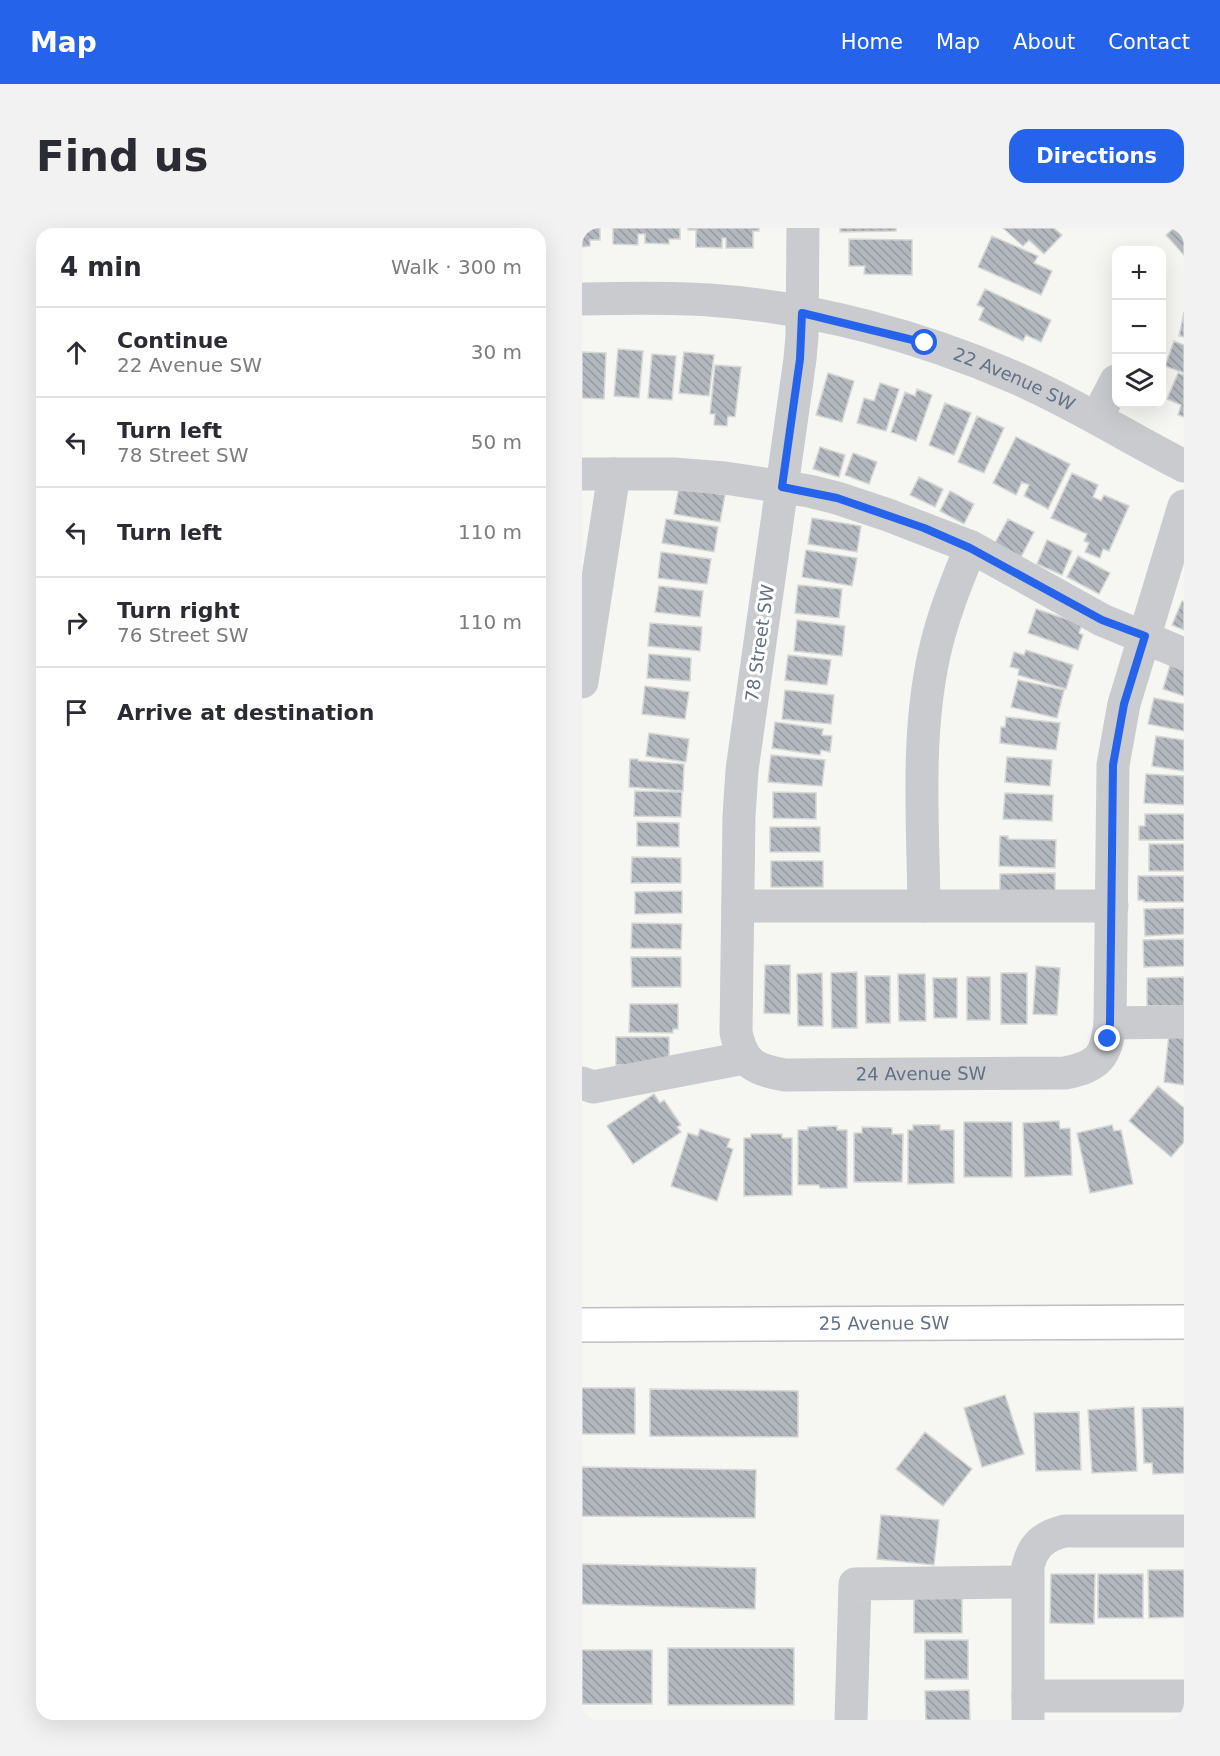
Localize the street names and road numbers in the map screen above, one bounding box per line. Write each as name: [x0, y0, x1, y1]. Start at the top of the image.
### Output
street label: 22 Avenue SW: [951, 343, 1079, 415]
street label: 78 Street SW: [741, 583, 778, 703]
street label: 24 Avenue SW: [856, 1063, 987, 1084]
street label: 25 Avenue SW: [819, 1312, 950, 1334]

